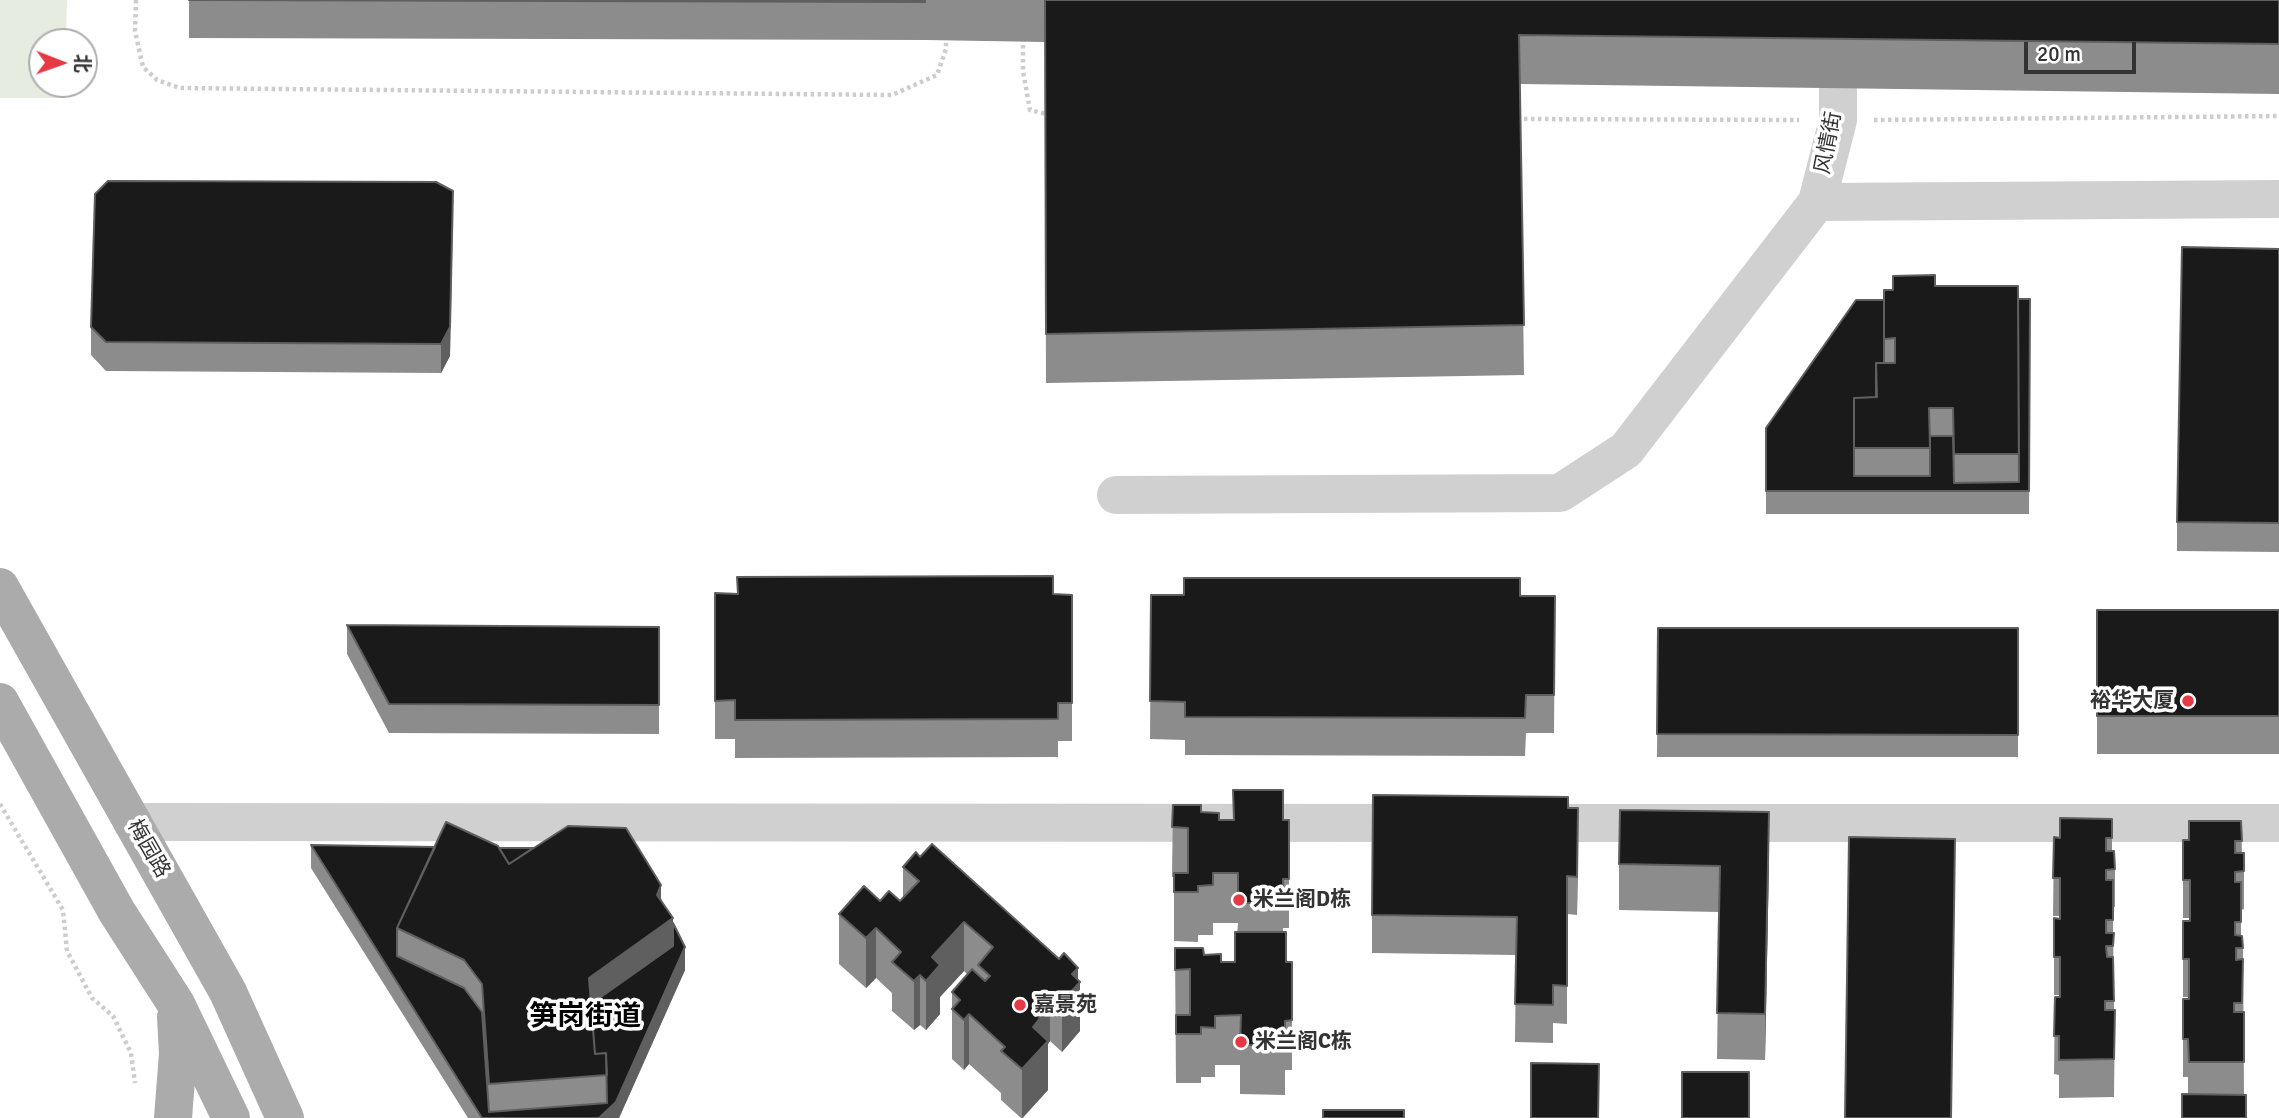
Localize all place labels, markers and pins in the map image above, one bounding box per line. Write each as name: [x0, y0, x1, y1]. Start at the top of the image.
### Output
place label: 裕华大厦: [2090, 688, 2174, 714]
marker: 裕华大厦: [2180, 693, 2196, 709]
place label: 米兰阁D栋: [1253, 887, 1351, 913]
marker: 米兰阁D栋: [1231, 892, 1247, 908]
place label: 嘉景苑: [1034, 992, 1097, 1018]
marker: 嘉景苑: [1012, 997, 1028, 1013]
place label: 米兰阁C栋: [1255, 1029, 1352, 1055]
marker: 米兰阁C栋: [1233, 1034, 1249, 1050]

